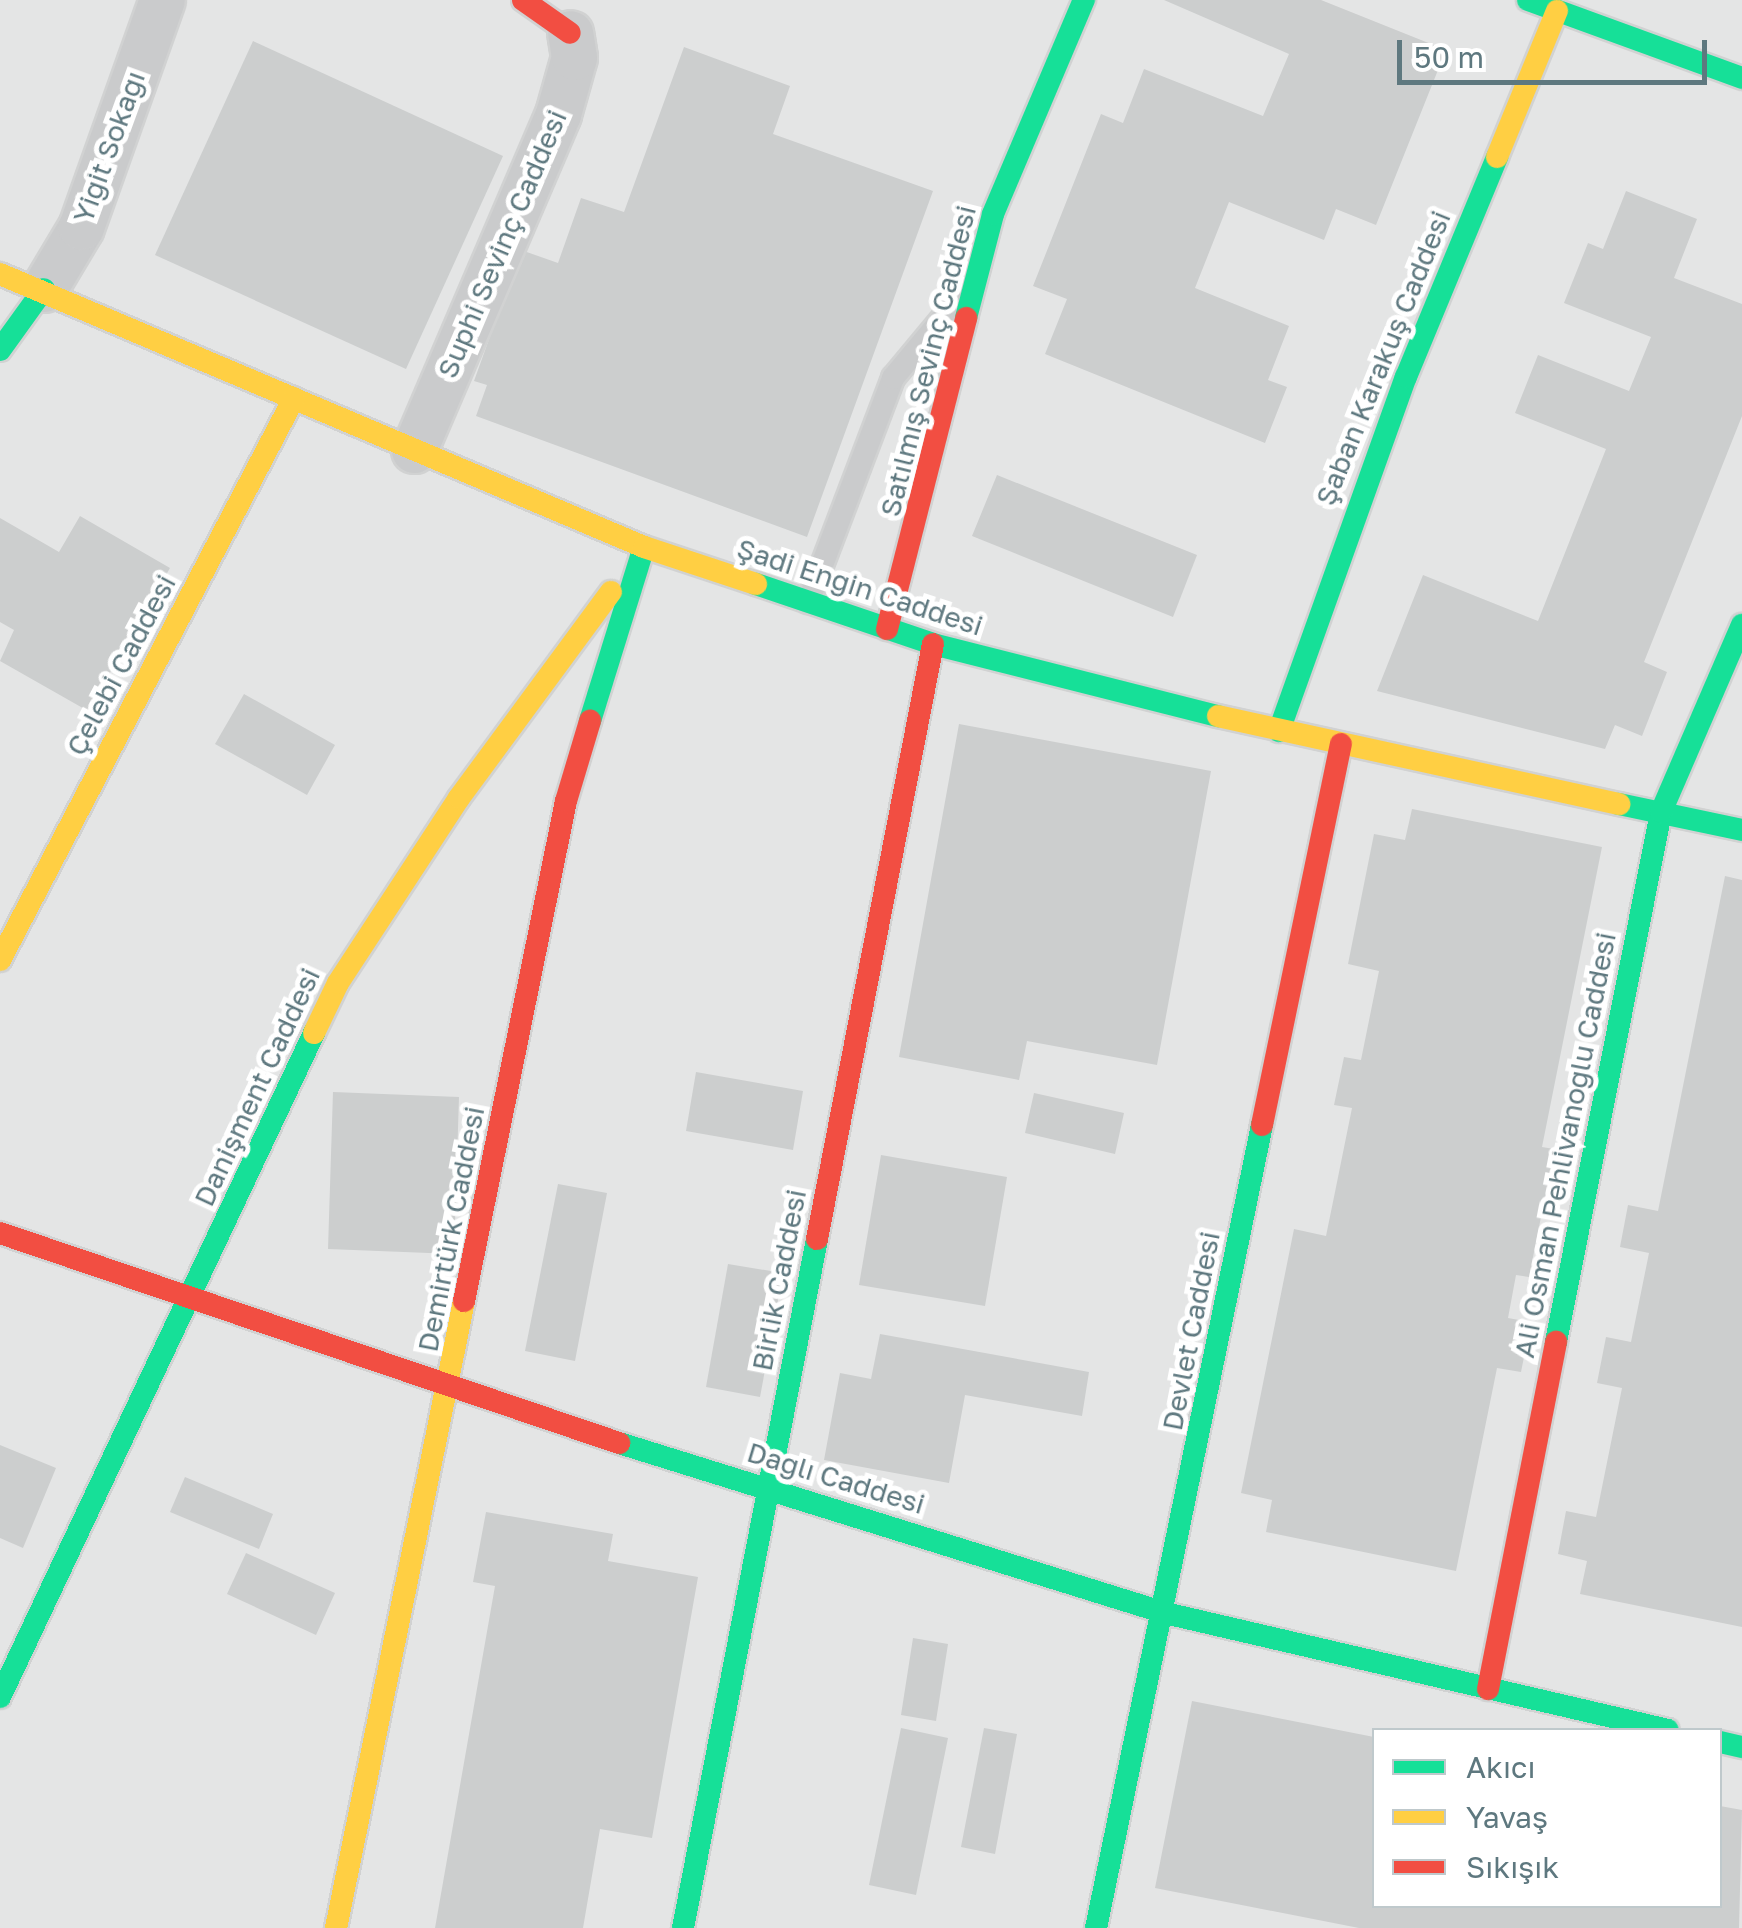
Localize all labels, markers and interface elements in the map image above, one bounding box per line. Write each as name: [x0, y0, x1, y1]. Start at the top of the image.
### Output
scale bar: [1402, 20, 1712, 82]
text: 50 m: [1414, 39, 1484, 75]
street label: Yiğit Sokağı: [66, 66, 152, 228]
street label: Suphi Sevinç Caddesi: [430, 105, 574, 383]
street label: Satılmış Sevinç Caddesi: [873, 202, 983, 520]
street label: Şaban Karakuş Caddesi: [1308, 206, 1458, 510]
street label: Şadi Engin Caddesi: [733, 531, 987, 643]
street label: Çelebi Caddesi: [59, 569, 183, 761]
street label: Ali Osman Pehlivanoğlu Caddesi: [1507, 929, 1623, 1361]
street label: Danişment Caddesi: [187, 963, 327, 1211]
street label: Demirtürk Caddesi: [411, 1103, 491, 1355]
street label: Birlik Caddesi: [745, 1186, 813, 1374]
street label: Devlet Caddesi: [1155, 1229, 1227, 1433]
street label: Dağlı Caddesi: [743, 1435, 929, 1521]
legend: [1372, 1728, 1722, 1908]
text: Akıcı: [1466, 1749, 1535, 1785]
text: Yavaş: [1466, 1799, 1548, 1835]
text: Sıkışık: [1466, 1849, 1559, 1885]

